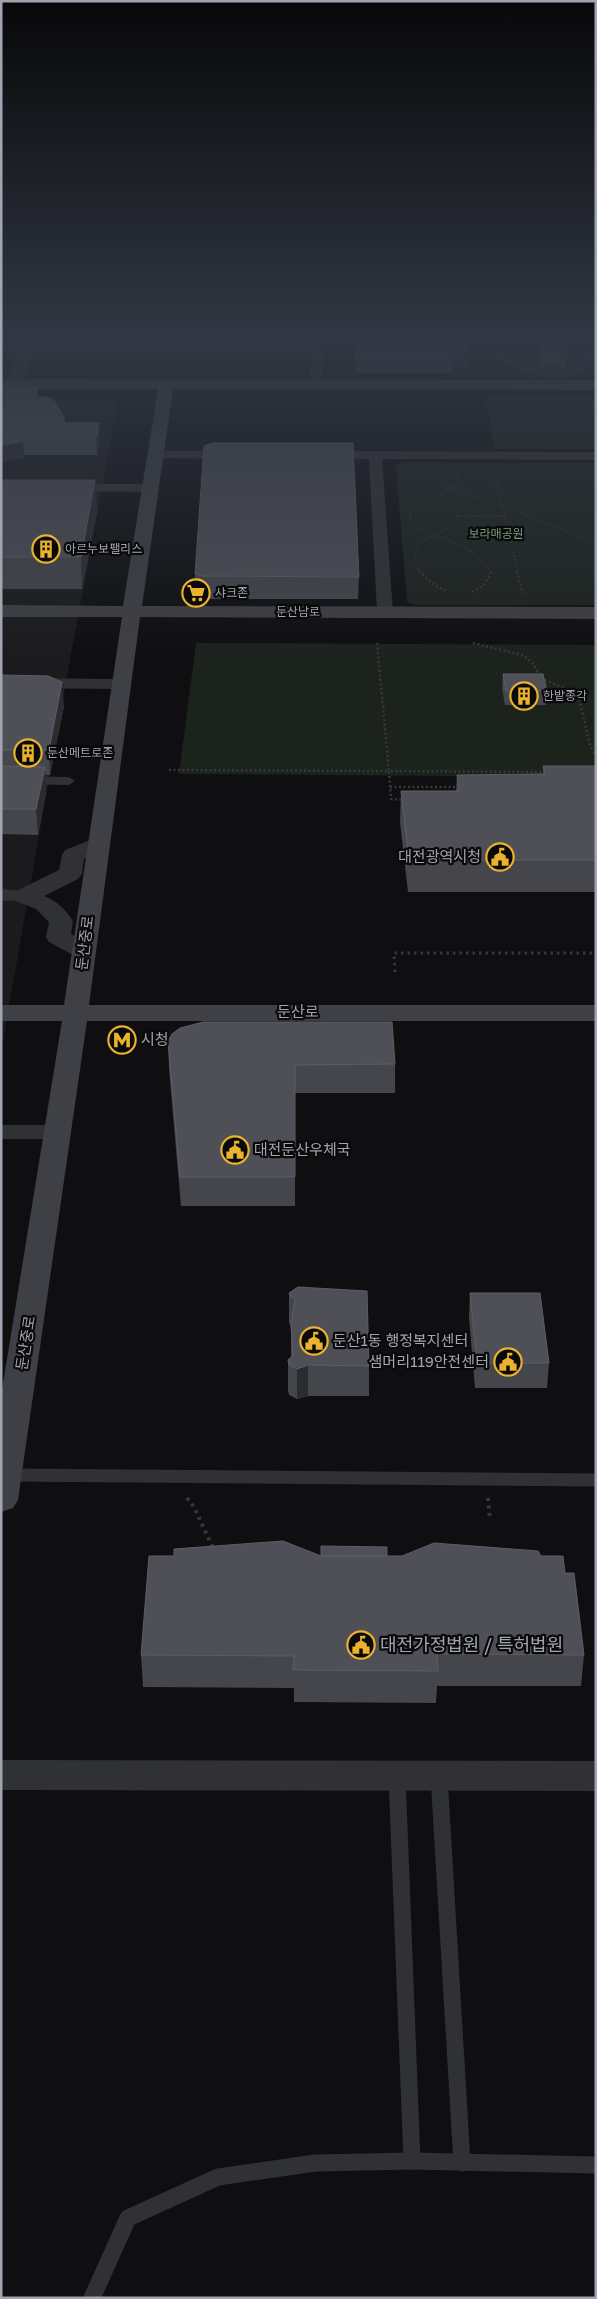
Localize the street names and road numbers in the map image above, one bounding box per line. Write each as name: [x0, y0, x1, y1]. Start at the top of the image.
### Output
street label: 둔산남로: [276, 604, 320, 619]
street label: 둔산중로: [72, 914, 96, 971]
street label: 둔산로: [277, 1002, 319, 1020]
street label: 둔산중로: [12, 1314, 38, 1372]

